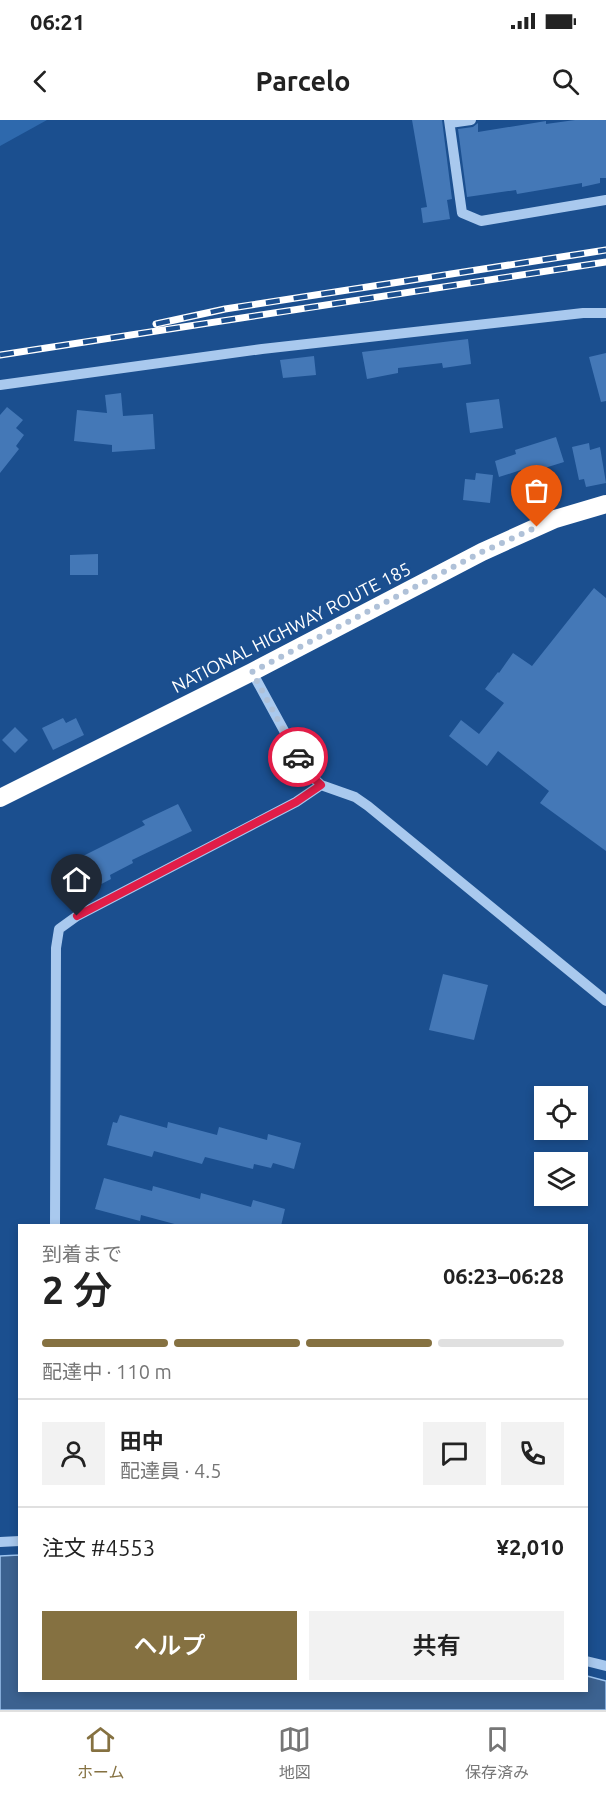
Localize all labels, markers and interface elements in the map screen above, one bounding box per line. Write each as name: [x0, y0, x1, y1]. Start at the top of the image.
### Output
text: 06:21: [30, 9, 85, 34]
icon: back: [24, 65, 57, 98]
icon: search: [549, 65, 582, 98]
text: Parcelo: [256, 66, 350, 96]
pin: [511, 465, 562, 527]
icon: bag: [520, 474, 553, 507]
street label: NATIONAL HIGHWAY ROUTE 185: [168, 558, 414, 696]
courier: [268, 727, 328, 787]
icon: car: [282, 741, 315, 774]
pin: [51, 854, 102, 916]
icon: home: [60, 863, 93, 896]
map controls: [534, 1086, 588, 1206]
button: locate: [534, 1086, 588, 1140]
button: layers: [534, 1152, 588, 1206]
text: 到着まで: [42, 1242, 122, 1265]
text: 06:23–06:28: [443, 1263, 564, 1288]
text: 2 分: [42, 1268, 112, 1311]
text: 配達中 · 110 m: [42, 1360, 172, 1383]
button: person: [42, 1422, 105, 1485]
button: chat: [423, 1422, 486, 1485]
button: phone: [501, 1422, 564, 1485]
text: 田中: [120, 1428, 164, 1453]
text: 配達員 · 4.5: [120, 1459, 222, 1482]
text: ¥2,010: [497, 1534, 564, 1559]
text: 注文 #4553: [42, 1535, 155, 1560]
button: ヘルプ: [42, 1611, 297, 1680]
button: 共有: [309, 1611, 564, 1680]
tab: ホーム: [77, 1723, 124, 1783]
tab: 地図: [278, 1723, 311, 1783]
tab: 保存済み: [465, 1723, 529, 1783]

